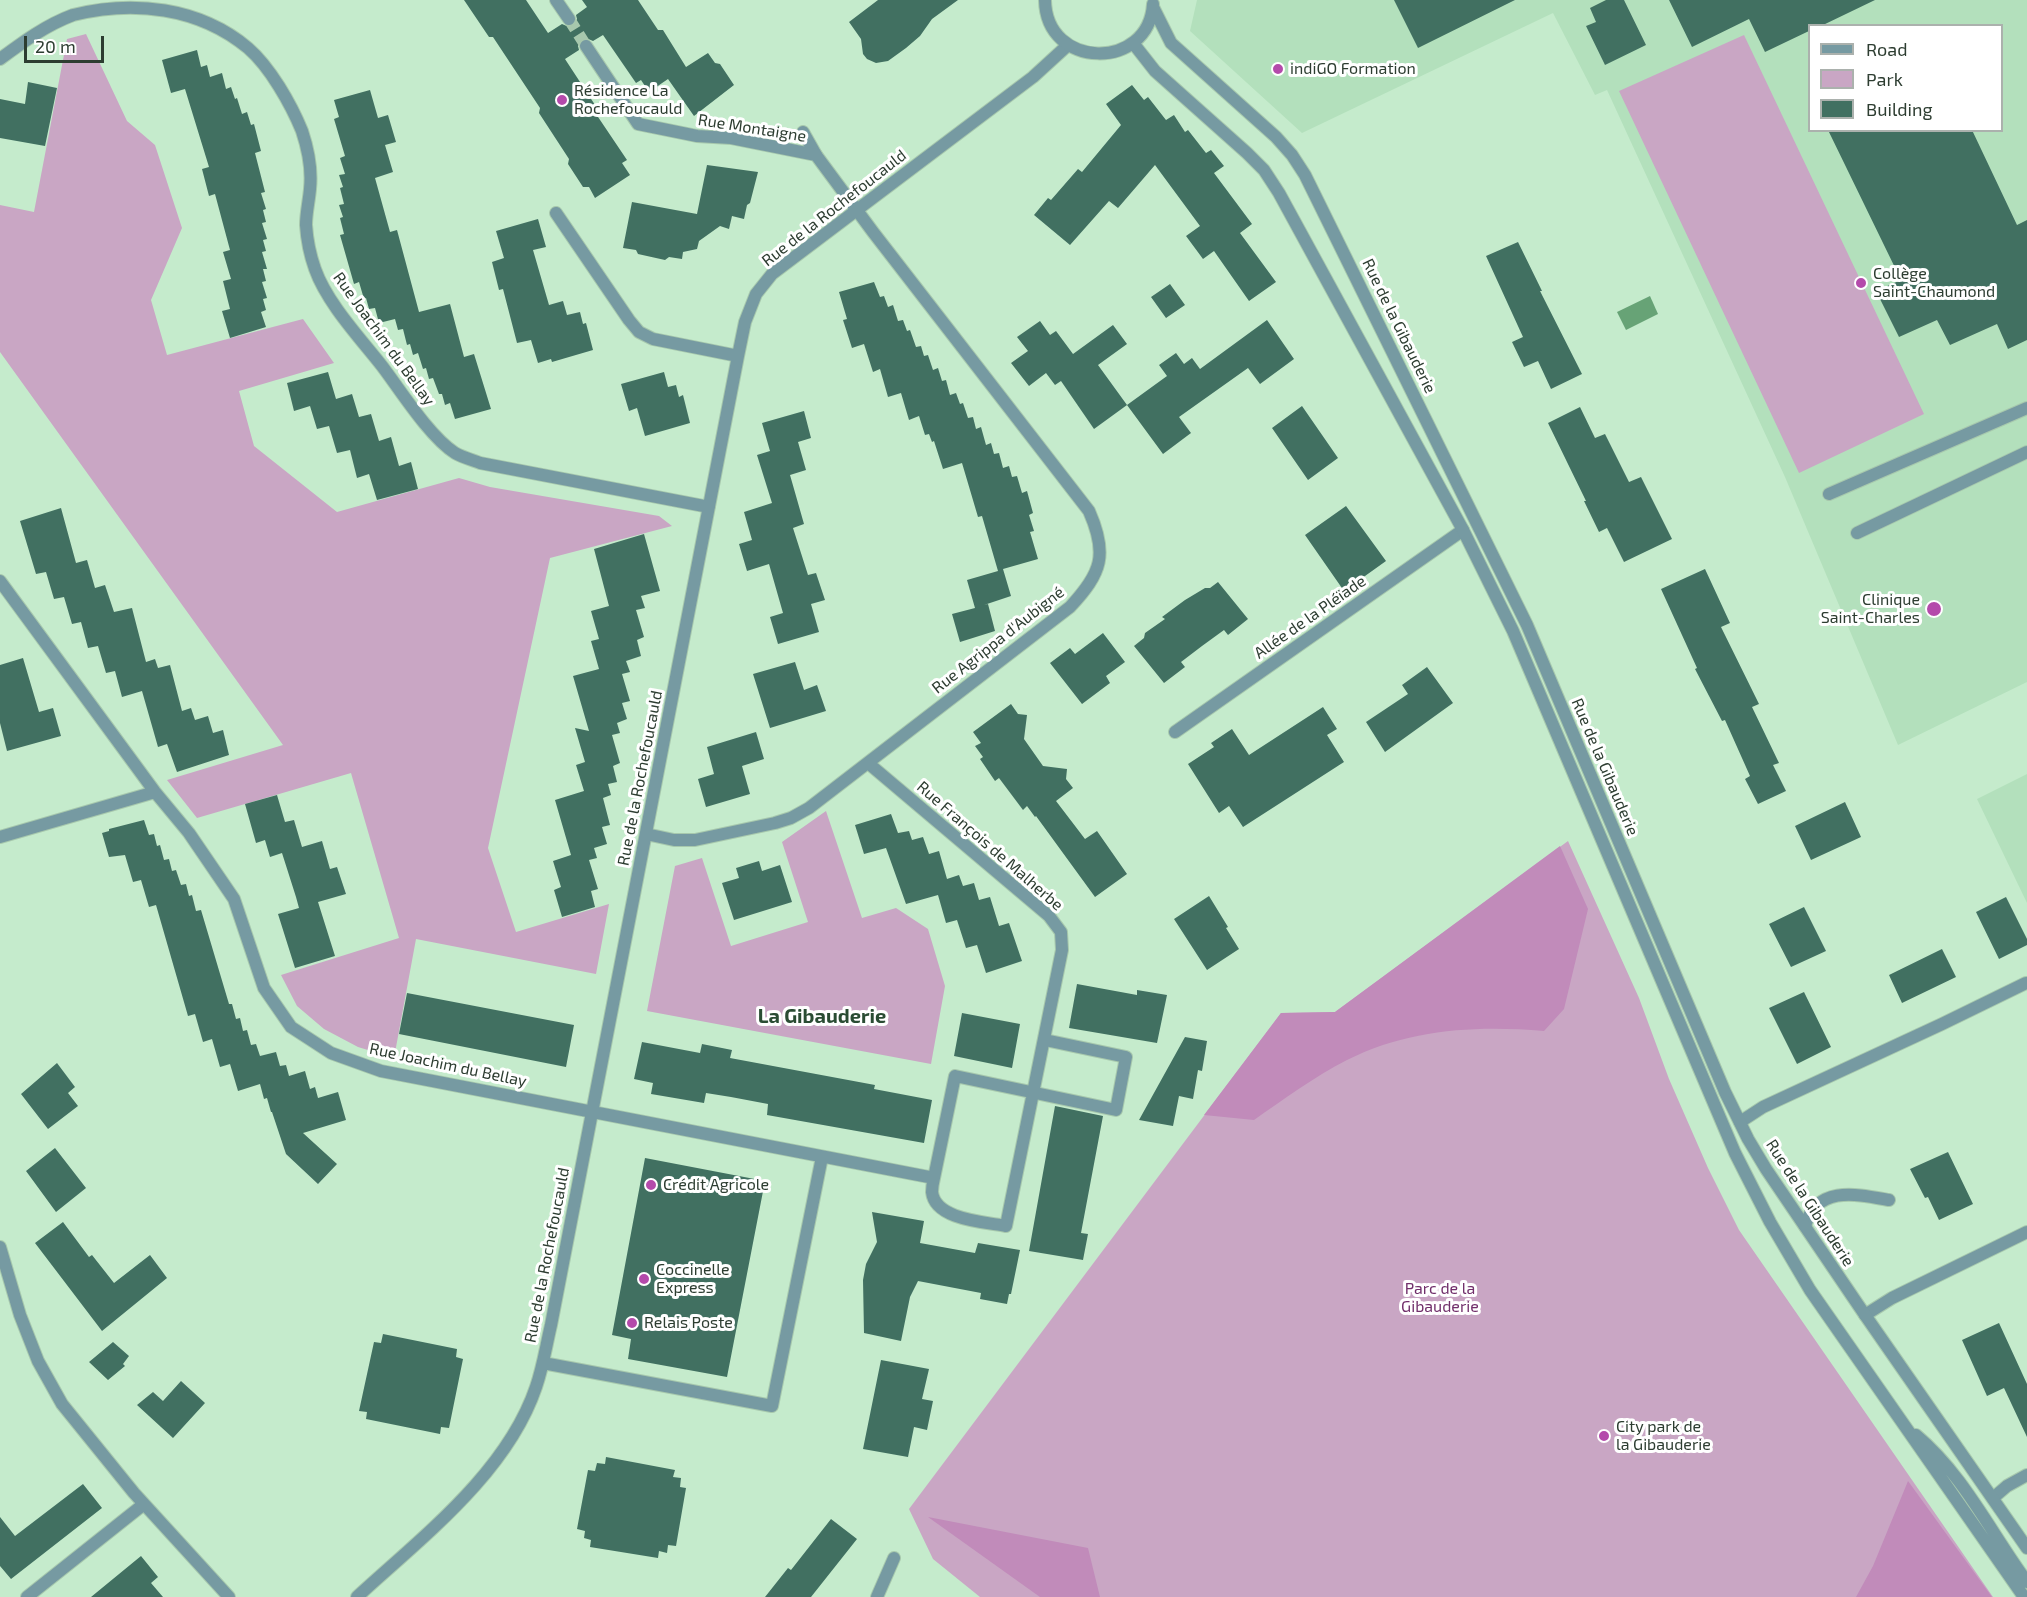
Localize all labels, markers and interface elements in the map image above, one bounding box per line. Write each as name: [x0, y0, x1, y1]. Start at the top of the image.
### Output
scale bar: [27, 24, 106, 62]
legend: [1808, 24, 2003, 132]
text: 20 m: [35, 35, 76, 57]
text: Road: [1866, 38, 1907, 60]
place label: indiGO Formation: [1290, 59, 1416, 79]
marker: indiGO Formation: [1271, 62, 1285, 76]
text: Park: [1866, 68, 1903, 90]
place label: Résidence La Rochefoucauld: [574, 81, 682, 119]
marker: Résidence La Rochefoucauld: [555, 93, 569, 107]
text: Building: [1866, 98, 1933, 120]
street label: Rue Montaigne: [697, 110, 807, 146]
street label: Rue de la Rochefoucauld: [758, 146, 910, 270]
street label: Rue de la Gibauderie: [1358, 256, 1440, 396]
place label: Collège Saint-Chaumond: [1873, 264, 1995, 302]
street label: Rue Joachim du Bellay: [329, 269, 439, 409]
marker: Collège Saint-Chaumond: [1854, 276, 1868, 290]
street label: Allée de la Pléïade: [1250, 571, 1370, 663]
street label: Rue Agrippa d'Aubigné: [928, 582, 1068, 698]
place label: Clinique Saint-Charles: [1821, 590, 1920, 628]
marker: Clinique Saint-Charles: [1925, 600, 1943, 618]
street label: Rue de la Rochefoucauld: [614, 689, 666, 867]
street label: Rue de la Gibauderie: [1567, 695, 1643, 839]
street label: Rue François de Malherbe: [913, 777, 1067, 915]
district label: La Gibauderie: [758, 1004, 886, 1028]
street label: Rue Joachim du Bellay: [368, 1039, 528, 1091]
street label: Rue de la Gibauderie: [1762, 1136, 1858, 1270]
street label: Rue de la Rochefoucauld: [521, 1166, 573, 1344]
place label: Crédit Agricole: [663, 1175, 769, 1195]
marker: Crédit Agricole: [644, 1178, 658, 1192]
place label: Coccinelle Express: [656, 1260, 730, 1298]
marker: Coccinelle Express: [637, 1272, 651, 1286]
park label: Parc de la Gibauderie: [1401, 1279, 1479, 1317]
place label: Relais Poste: [644, 1313, 733, 1333]
marker: Relais Poste: [625, 1316, 639, 1330]
place label: City park de la Gibauderie: [1616, 1417, 1711, 1455]
marker: City park de la Gibauderie: [1597, 1429, 1611, 1443]

